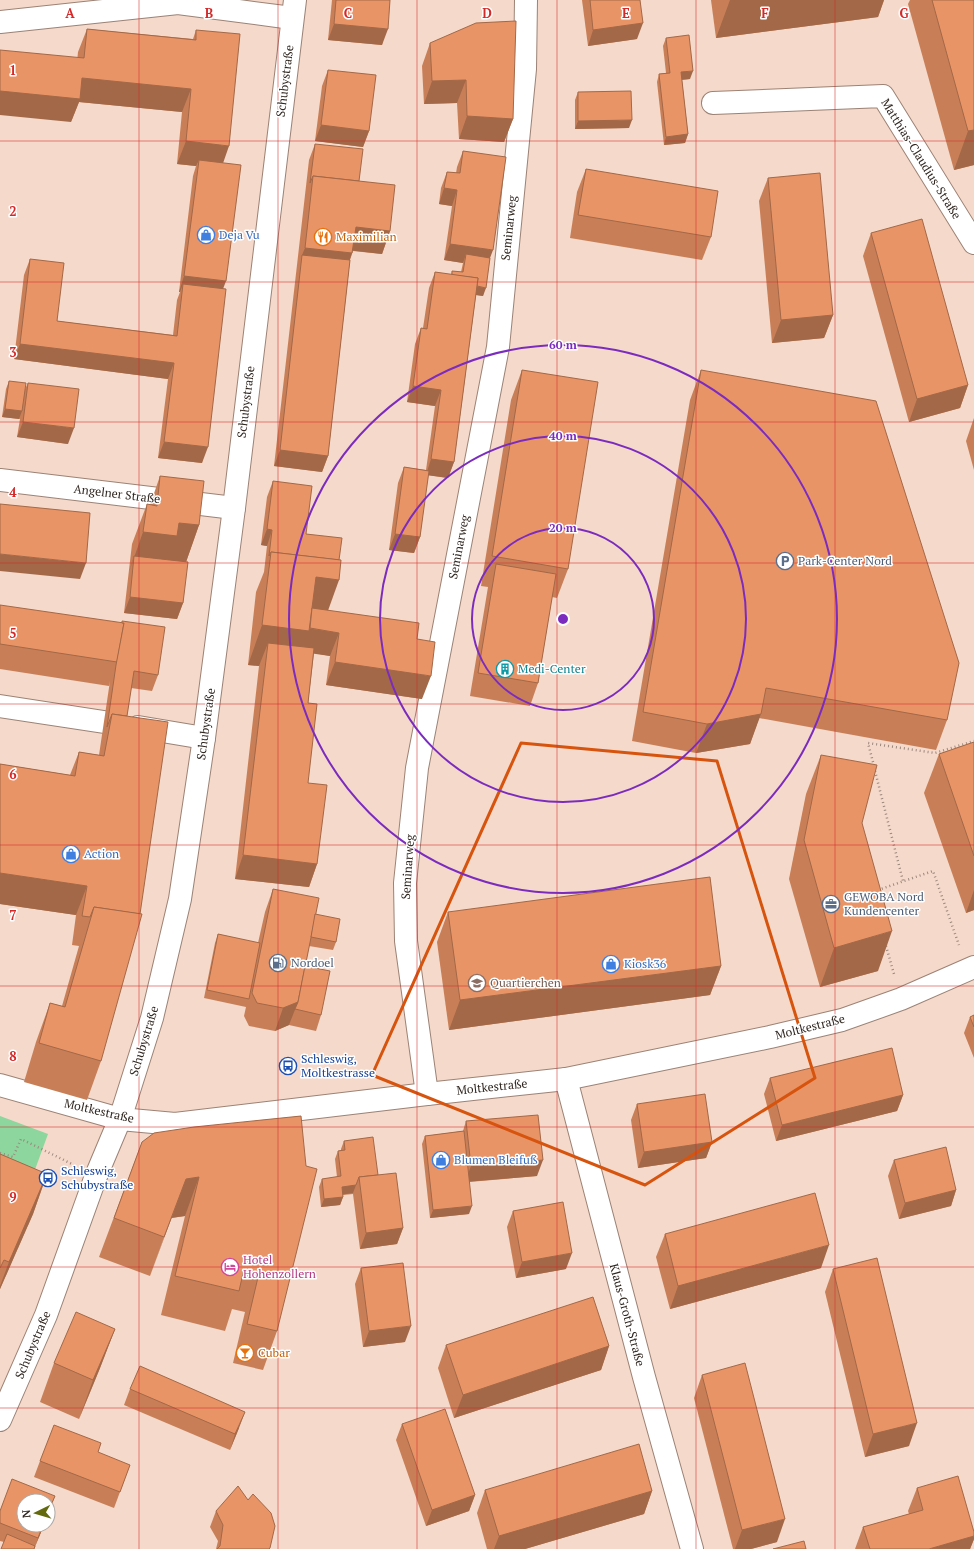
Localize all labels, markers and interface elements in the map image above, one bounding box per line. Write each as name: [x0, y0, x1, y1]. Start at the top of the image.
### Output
text: A: [65, 4, 75, 22]
text: B: [205, 4, 213, 22]
text: C: [344, 4, 352, 22]
text: D: [482, 4, 492, 22]
text: E: [622, 4, 630, 22]
text: F: [761, 4, 769, 22]
text: G: [899, 4, 909, 22]
street label: Schubystraße: [273, 44, 296, 118]
text: 1: [9, 61, 17, 79]
street label: Matthias-Claudius-Straße: [878, 96, 965, 222]
street label: Seminarweg: [498, 194, 519, 261]
text: 2: [9, 202, 17, 220]
shop icon: Deja Vu: [196, 225, 216, 245]
place label: Deja Vu: [219, 227, 260, 242]
restaurant icon: Maximilian: [313, 227, 333, 247]
place label: Maximilian: [336, 229, 397, 244]
text: 60 m: [549, 337, 577, 352]
text: 3: [9, 343, 17, 361]
street label: Schubystraße: [234, 365, 257, 439]
text: 40 m: [549, 428, 577, 443]
street label: Angelner Straße: [73, 481, 161, 506]
text: 4: [9, 483, 17, 501]
street label: Seminarweg: [445, 513, 472, 580]
text: 20 m: [549, 520, 577, 535]
parking icon: Park-Center Nord: [775, 551, 795, 571]
place label: Park-Center Nord: [798, 553, 892, 568]
centre of rings: [556, 612, 570, 626]
text: 5: [9, 624, 17, 642]
building icon: Medi-Center: [495, 659, 515, 679]
place label: Medi-Center: [518, 661, 586, 676]
street label: Schubystraße: [193, 687, 218, 761]
text: 6: [9, 765, 17, 783]
street label: Seminarweg: [398, 833, 417, 900]
shop icon: Action: [61, 844, 81, 864]
place label: Action: [84, 846, 119, 861]
place label: GEWOBA Nord Kundencenter: [844, 889, 924, 918]
office icon: GEWOBA Nord Kundencenter: [821, 894, 841, 914]
text: 7: [9, 906, 17, 924]
fuel station icon: Nordoel: [268, 953, 288, 973]
shop icon: Kiosk36: [601, 954, 621, 974]
place label: Nordoel: [291, 955, 334, 970]
place label: Kiosk36: [624, 956, 667, 971]
school or university icon: Quartierchen: [467, 973, 487, 993]
place label: Quartierchen: [490, 975, 561, 990]
street label: Schubystraße: [126, 1004, 161, 1078]
street label: Moltkestraße: [774, 1011, 846, 1042]
text: 8: [9, 1047, 17, 1065]
place label: Schleswig, Moltkestrasse: [301, 1051, 375, 1080]
bus stop icon: Schleswig, Moltkestrasse: [278, 1056, 298, 1076]
street label: Moltkestraße: [456, 1075, 528, 1098]
street label: Moltkestraße: [63, 1095, 135, 1126]
shop icon: Blumen Bleifuß: [431, 1150, 451, 1170]
place label: Blumen Bleifuß: [454, 1152, 538, 1167]
place label: Schleswig, Schubystraße: [61, 1163, 133, 1192]
bus stop icon: Schleswig, Schubystraße: [38, 1168, 58, 1188]
text: 9: [9, 1188, 17, 1206]
place label: Hotel Hohenzollern: [243, 1252, 316, 1281]
hotel icon: Hotel Hohenzollern: [220, 1257, 240, 1277]
street label: Klaus-Groth-Straße: [607, 1262, 648, 1368]
street label: Schubystraße: [11, 1309, 54, 1381]
bar icon: Cubar: [235, 1343, 255, 1363]
place label: Cubar: [258, 1345, 290, 1360]
north arrow: [16, 1493, 56, 1533]
text: N: [19, 1508, 33, 1519]

